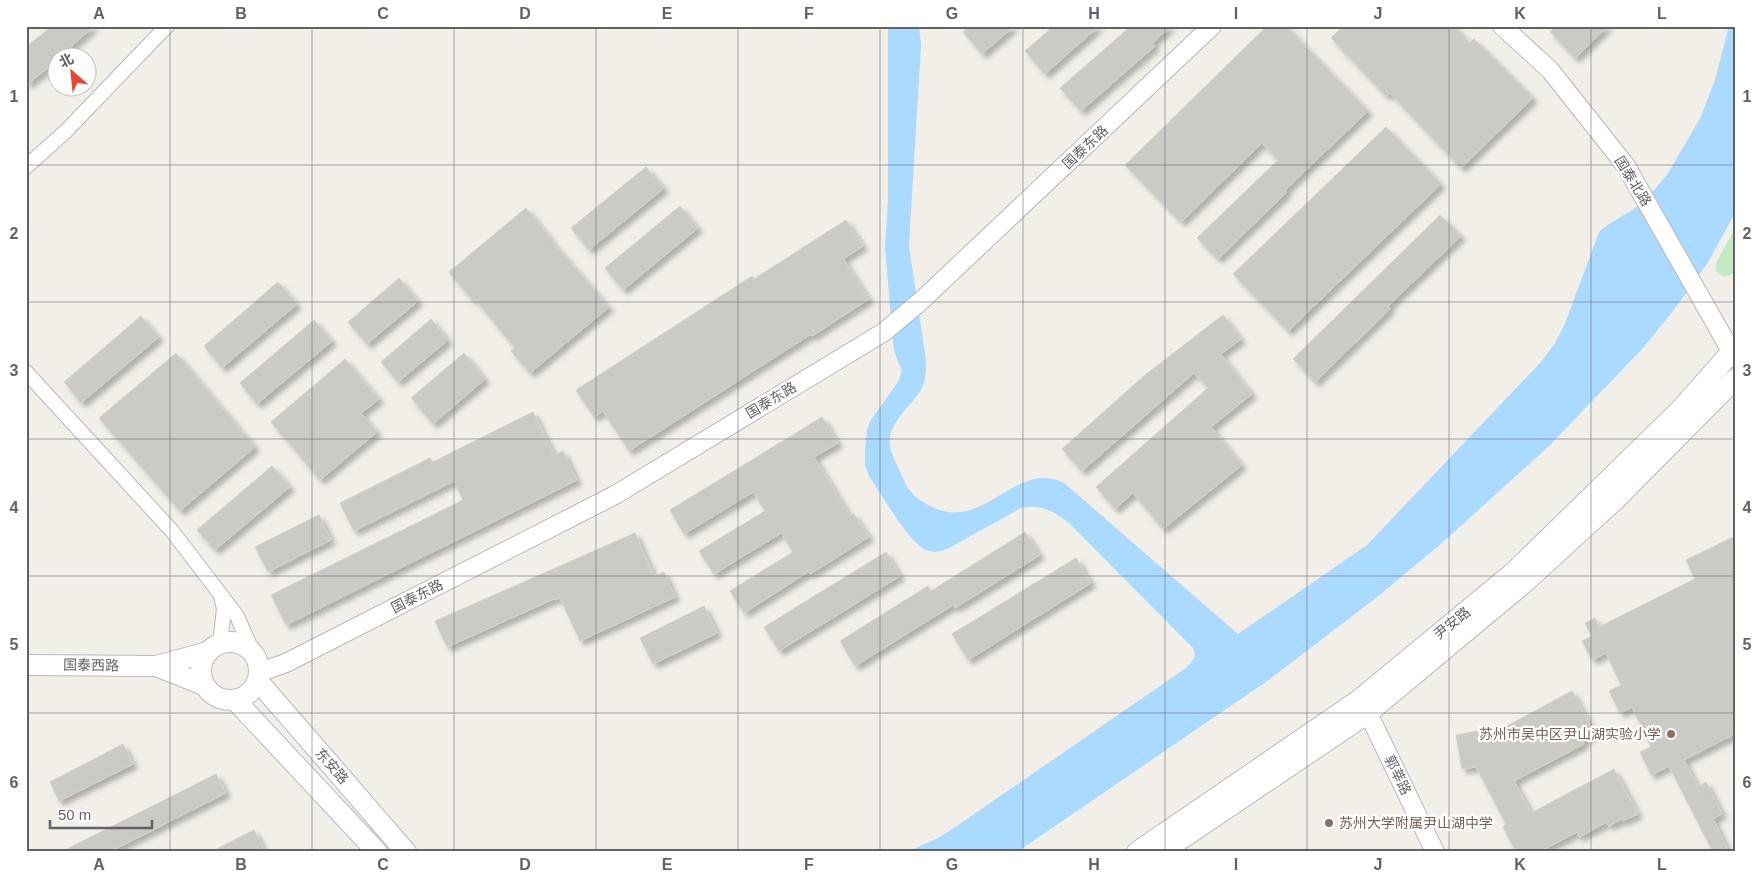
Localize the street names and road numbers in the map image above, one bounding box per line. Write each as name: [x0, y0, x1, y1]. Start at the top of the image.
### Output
street label: 国泰东路: [1059, 122, 1111, 172]
street label: 国泰北路: [1611, 153, 1655, 209]
street label: 国泰东路: [743, 379, 799, 421]
street label: 国泰东路: [388, 576, 446, 616]
street label: 尹安路: [1431, 604, 1473, 642]
street label: 国泰西路: [63, 657, 119, 673]
street label: 东安路: [312, 745, 352, 787]
street label: 郭莘路: [1382, 753, 1414, 797]

